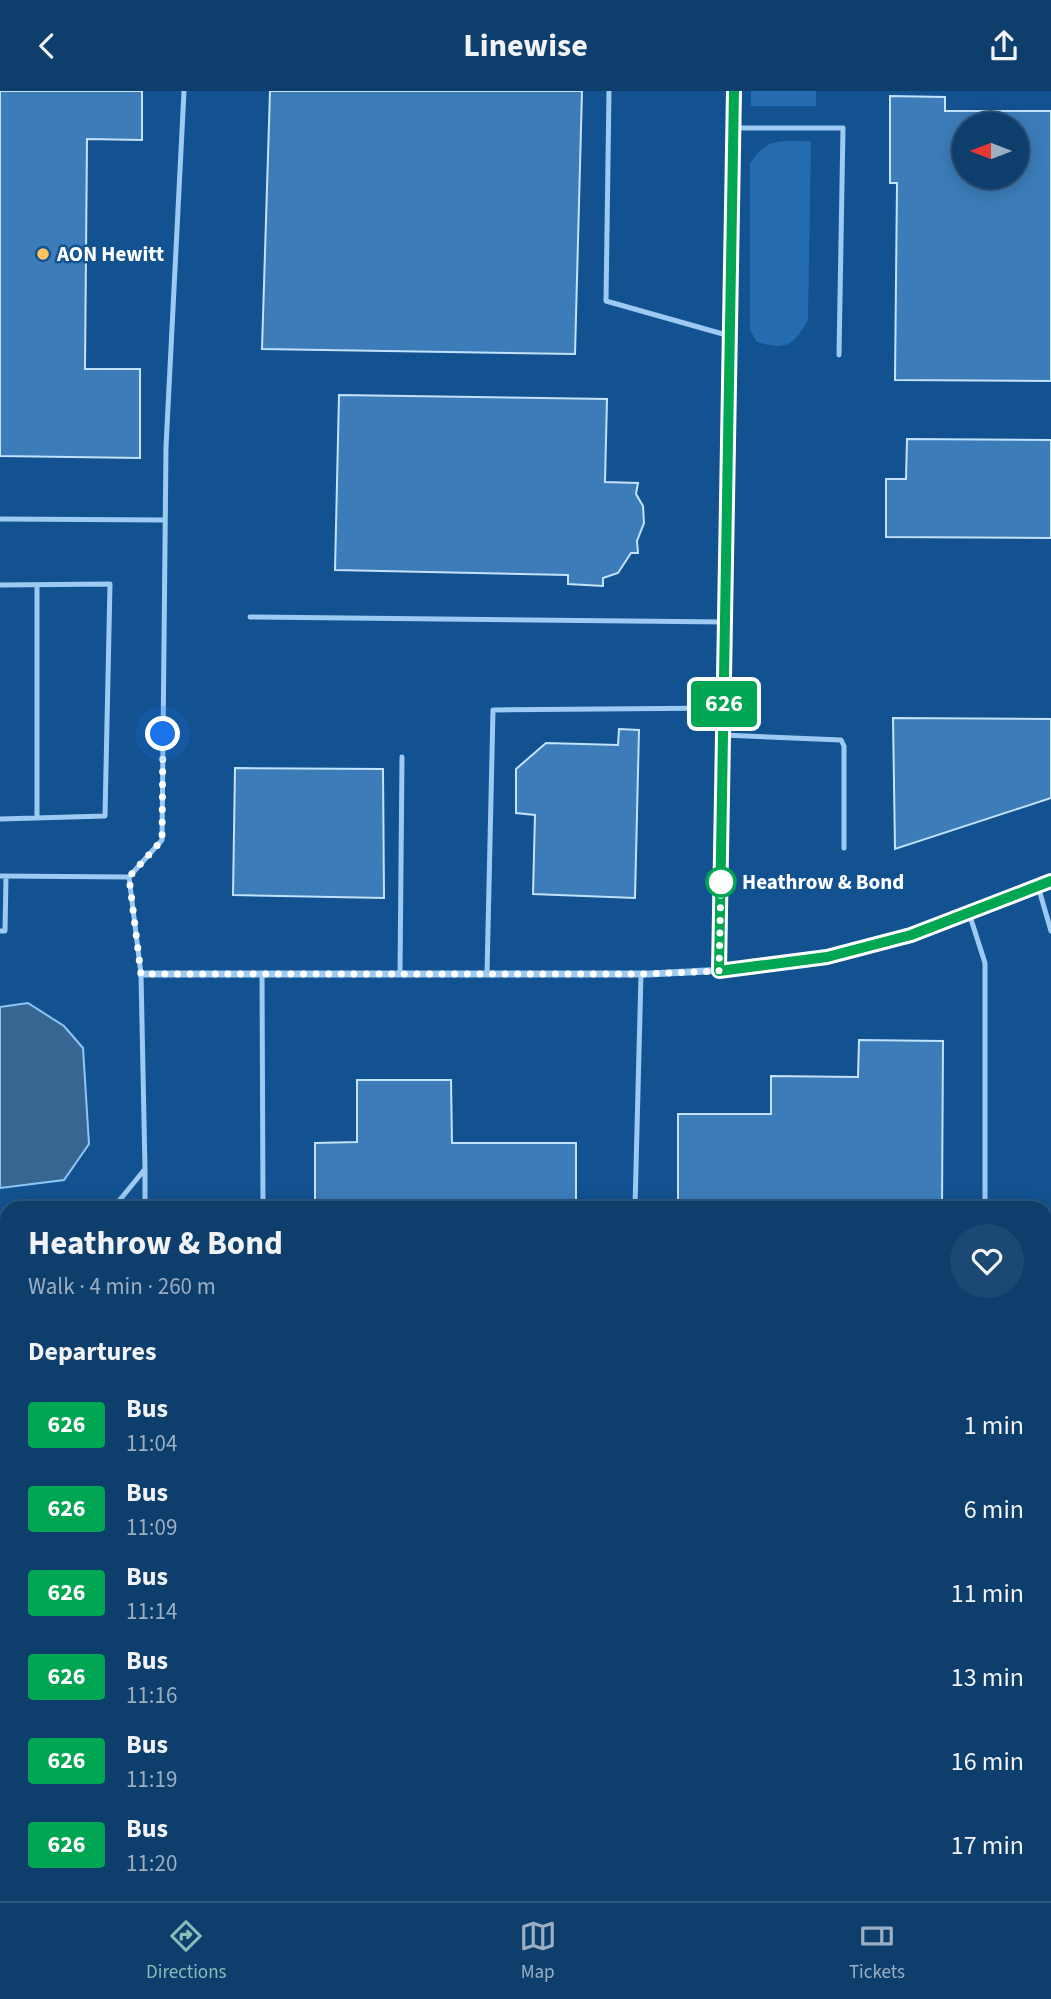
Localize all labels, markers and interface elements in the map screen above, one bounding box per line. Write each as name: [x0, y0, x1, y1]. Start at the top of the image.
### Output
text: Linewise: [463, 23, 588, 69]
icon: back: [28, 27, 66, 65]
icon: share: [985, 27, 1023, 65]
north arrow: [952, 112, 1029, 189]
map controls: [952, 112, 1029, 189]
place label: AON Hewitt: [56, 239, 164, 269]
marker: AON Hewitt: [35, 246, 51, 262]
line badge: 626: [684, 681, 764, 727]
text: 626: [705, 686, 743, 721]
your location: [145, 716, 180, 751]
marker: Heathrow & Bond: [706, 867, 736, 897]
place label: Heathrow & Bond: [742, 867, 904, 897]
text: Heathrow & Bond: [28, 1220, 283, 1267]
button: heart: [950, 1224, 1024, 1298]
text: Walk · 4 min · 260 m: [28, 1270, 216, 1303]
text: Departures: [28, 1333, 156, 1370]
text: Bus: [126, 1390, 168, 1427]
text: 626: [47, 1407, 86, 1442]
text: 1 min: [964, 1407, 1024, 1444]
text: 11:04: [126, 1427, 177, 1460]
text: Bus: [126, 1474, 168, 1511]
text: 626: [47, 1491, 86, 1526]
text: 6 min: [964, 1491, 1024, 1528]
text: 11:09: [126, 1511, 177, 1544]
text: Bus: [126, 1558, 168, 1595]
text: 626: [47, 1575, 86, 1610]
text: 11 min: [951, 1575, 1024, 1612]
text: 11:14: [126, 1595, 177, 1628]
text: Bus: [126, 1642, 168, 1679]
text: 626: [47, 1659, 86, 1694]
text: 13 min: [951, 1659, 1024, 1696]
text: 11:16: [126, 1679, 177, 1712]
text: Bus: [126, 1726, 168, 1763]
text: 626: [47, 1743, 86, 1778]
text: 16 min: [951, 1743, 1024, 1780]
text: 11:19: [126, 1763, 177, 1796]
text: Bus: [126, 1810, 168, 1847]
text: 626: [47, 1827, 86, 1862]
text: 17 min: [951, 1827, 1024, 1864]
text: 11:20: [126, 1847, 177, 1880]
tab: Directions: [146, 1917, 227, 1986]
tab: Map: [519, 1917, 557, 1986]
tab: Tickets: [849, 1917, 905, 1986]

